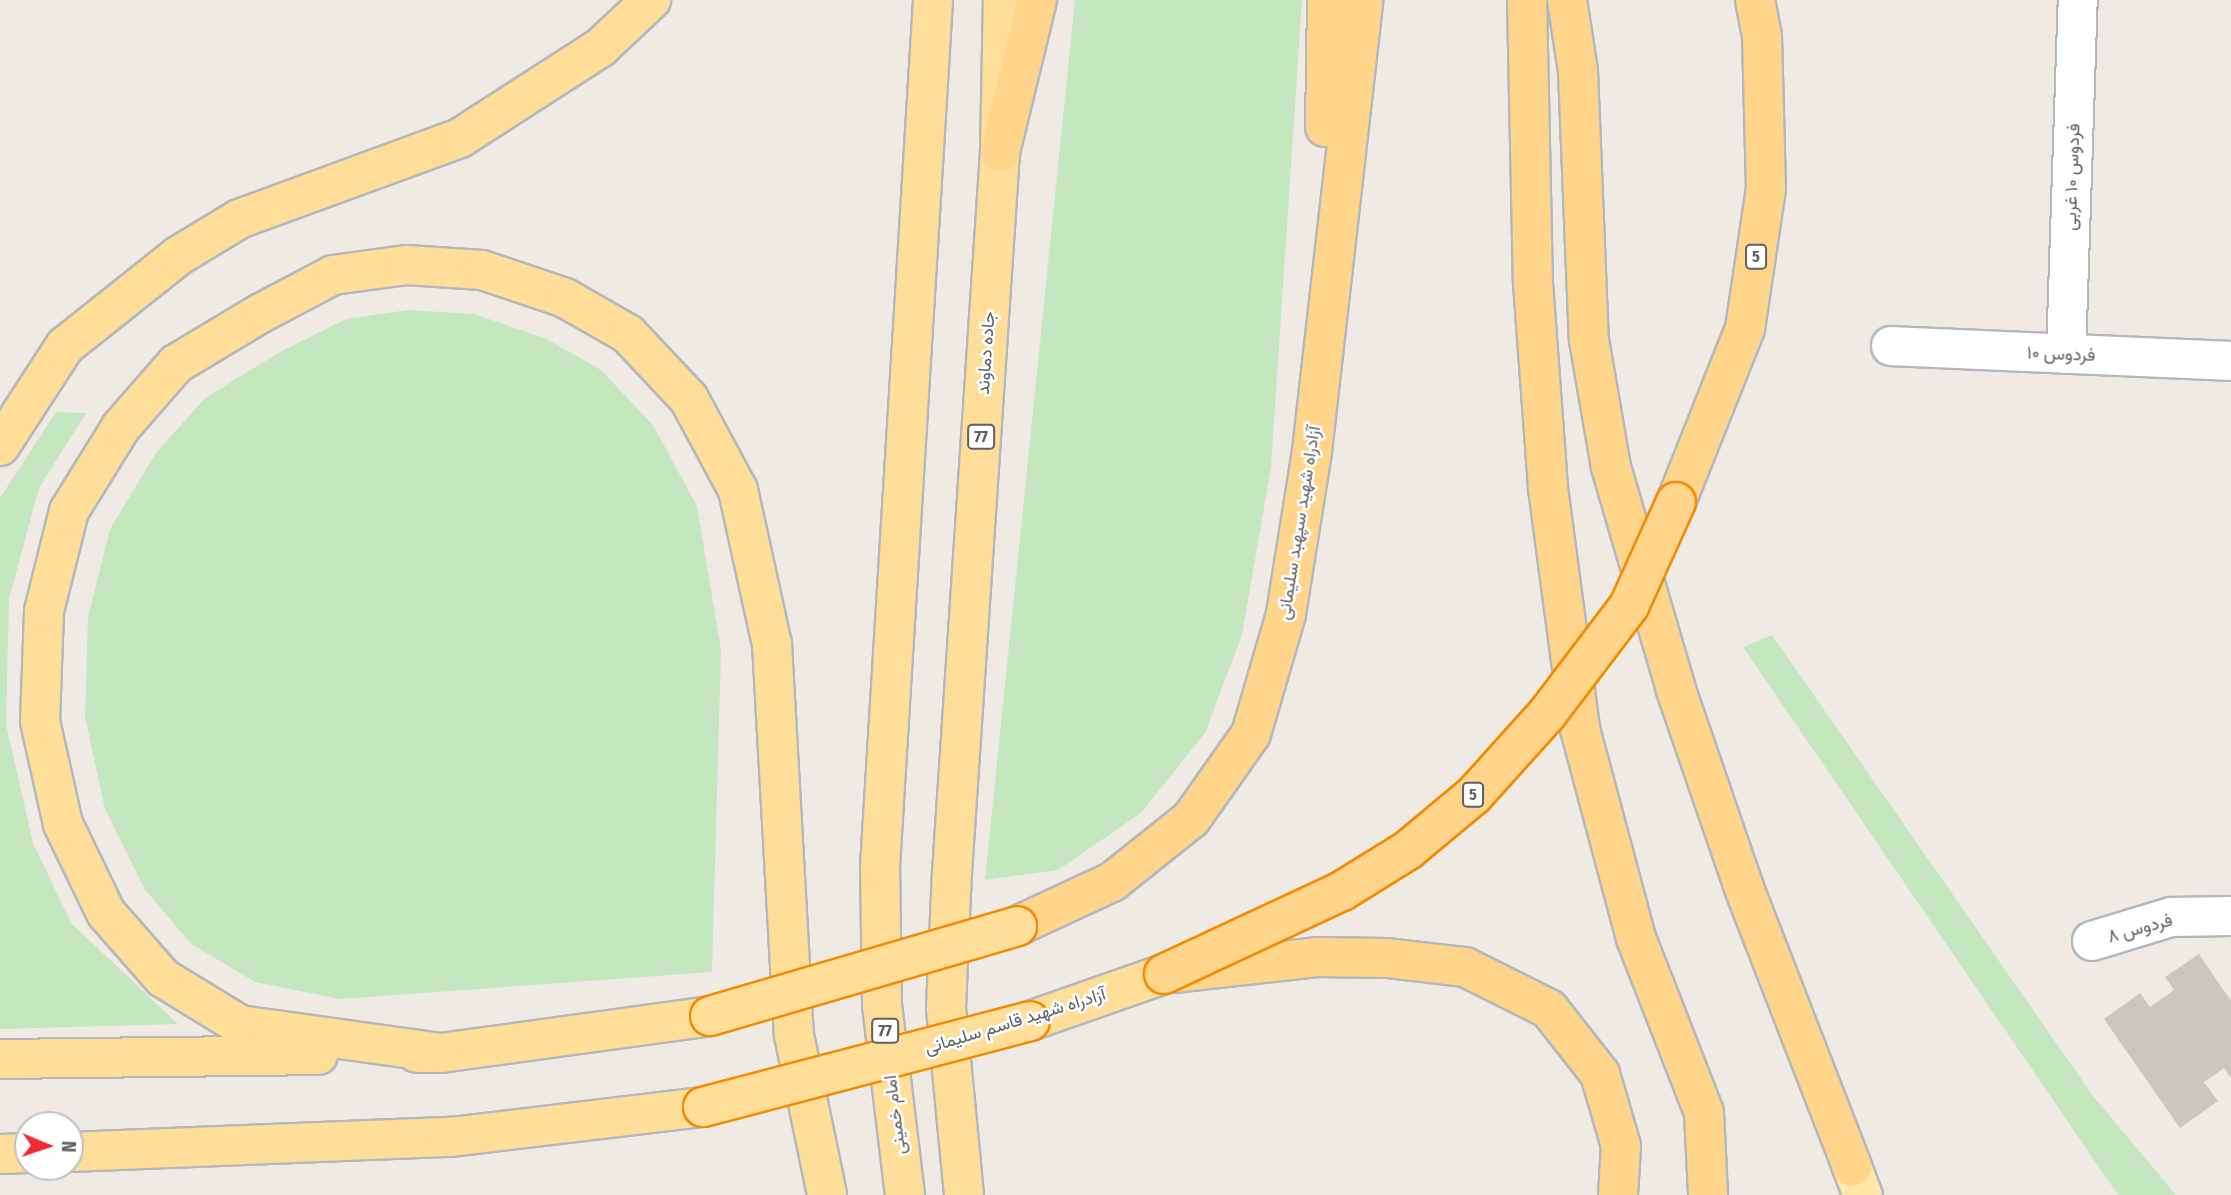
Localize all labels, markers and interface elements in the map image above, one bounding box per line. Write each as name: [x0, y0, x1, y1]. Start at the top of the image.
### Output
street label: فردوس ۱۰ غربی: [2059, 123, 2085, 231]
road number: 5: [1744, 244, 1768, 270]
street label: جاده دماوند: [972, 311, 1000, 395]
street label: فردوس ۱۰: [2026, 342, 2096, 366]
road number: 77: [967, 424, 995, 450]
street label: آزادراه شهید سپهبد سلیمانی: [1273, 424, 1325, 622]
road number: 5: [1461, 782, 1485, 808]
street label: فردوس ۸: [2105, 909, 2175, 947]
street label: آزادراه شهید قاسم سلیمانی: [922, 983, 1108, 1059]
road number: 77: [871, 1018, 899, 1044]
street label: امام خمینی: [879, 1074, 911, 1156]
north arrow: [14, 1111, 84, 1181]
text: N: [57, 1141, 80, 1153]

